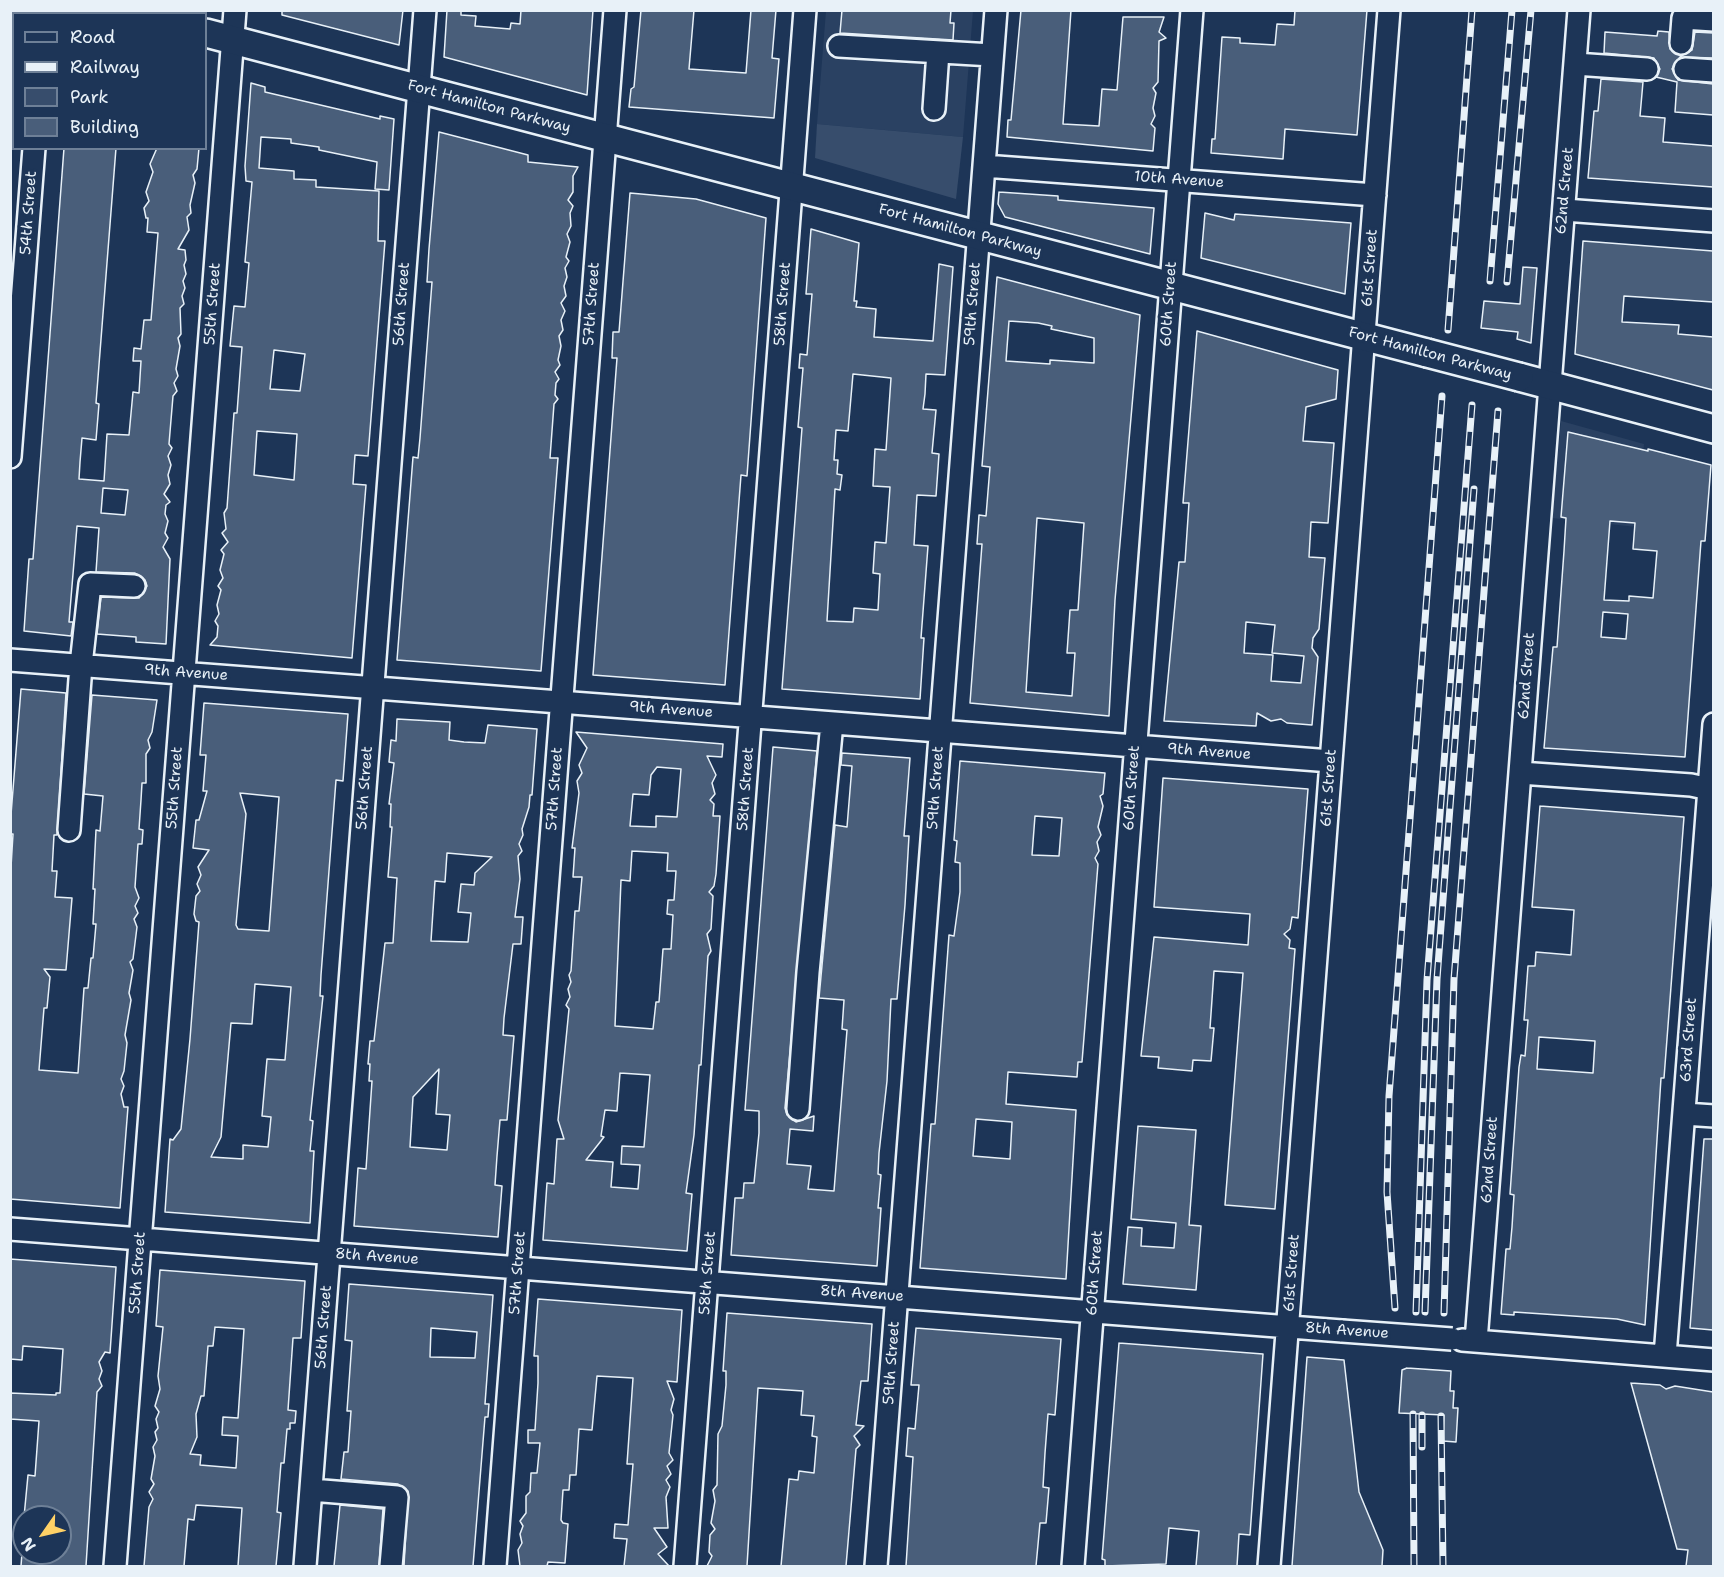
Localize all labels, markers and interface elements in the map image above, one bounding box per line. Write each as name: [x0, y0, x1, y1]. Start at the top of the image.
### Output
legend: [12, 12, 207, 150]
text: Road: [70, 25, 115, 49]
text: Railway: [70, 55, 140, 79]
street label: Fort Hamilton Parkway: [405, 77, 573, 137]
text: Park: [70, 85, 109, 109]
text: Building: [70, 115, 139, 139]
street label: 62nd Street: [1552, 147, 1578, 235]
street label: 10th Avenue: [1133, 168, 1225, 192]
street label: 54th Street: [17, 170, 41, 256]
street label: Fort Hamilton Parkway: [876, 201, 1044, 261]
street label: 61st Street: [1358, 228, 1382, 308]
street label: 56th Street: [390, 261, 414, 347]
street label: 58th Street: [771, 261, 795, 347]
street label: 60th Street: [1157, 261, 1181, 347]
street label: 55th Street: [201, 262, 225, 346]
street label: 57th Street: [580, 262, 604, 346]
street label: 59th Street: [961, 262, 985, 346]
street label: Fort Hamilton Parkway: [1346, 324, 1514, 384]
street label: 62nd Street: [1515, 632, 1539, 720]
street label: 9th Avenue: [143, 661, 229, 685]
street label: 9th Avenue: [628, 698, 714, 722]
street label: 9th Avenue: [1166, 740, 1252, 764]
street label: 56th Street: [353, 745, 377, 831]
street label: 60th Street: [1120, 745, 1144, 831]
street label: 55th Street: [163, 746, 187, 830]
street label: 58th Street: [734, 746, 758, 832]
street label: 59th Street: [924, 746, 948, 830]
street label: 57th Street: [543, 747, 567, 831]
street label: 61st Street: [1317, 748, 1341, 828]
street label: 63rd Street: [1677, 997, 1701, 1083]
street label: 62nd Street: [1478, 1116, 1502, 1204]
street label: 58th Street: [696, 1230, 720, 1316]
street label: 60th Street: [1083, 1230, 1107, 1316]
street label: 55th Street: [126, 1231, 150, 1315]
street label: 57th Street: [506, 1231, 530, 1315]
street label: 61st Street: [1280, 1233, 1304, 1313]
street label: 8th Avenue: [335, 1245, 419, 1269]
street label: 8th Avenue: [820, 1282, 904, 1306]
street label: 56th Street: [312, 1284, 336, 1370]
street label: 8th Avenue: [1305, 1319, 1389, 1343]
street label: 59th Street: [880, 1321, 904, 1405]
north arrow: [12, 1505, 72, 1565]
text: N: [16, 1533, 41, 1555]

